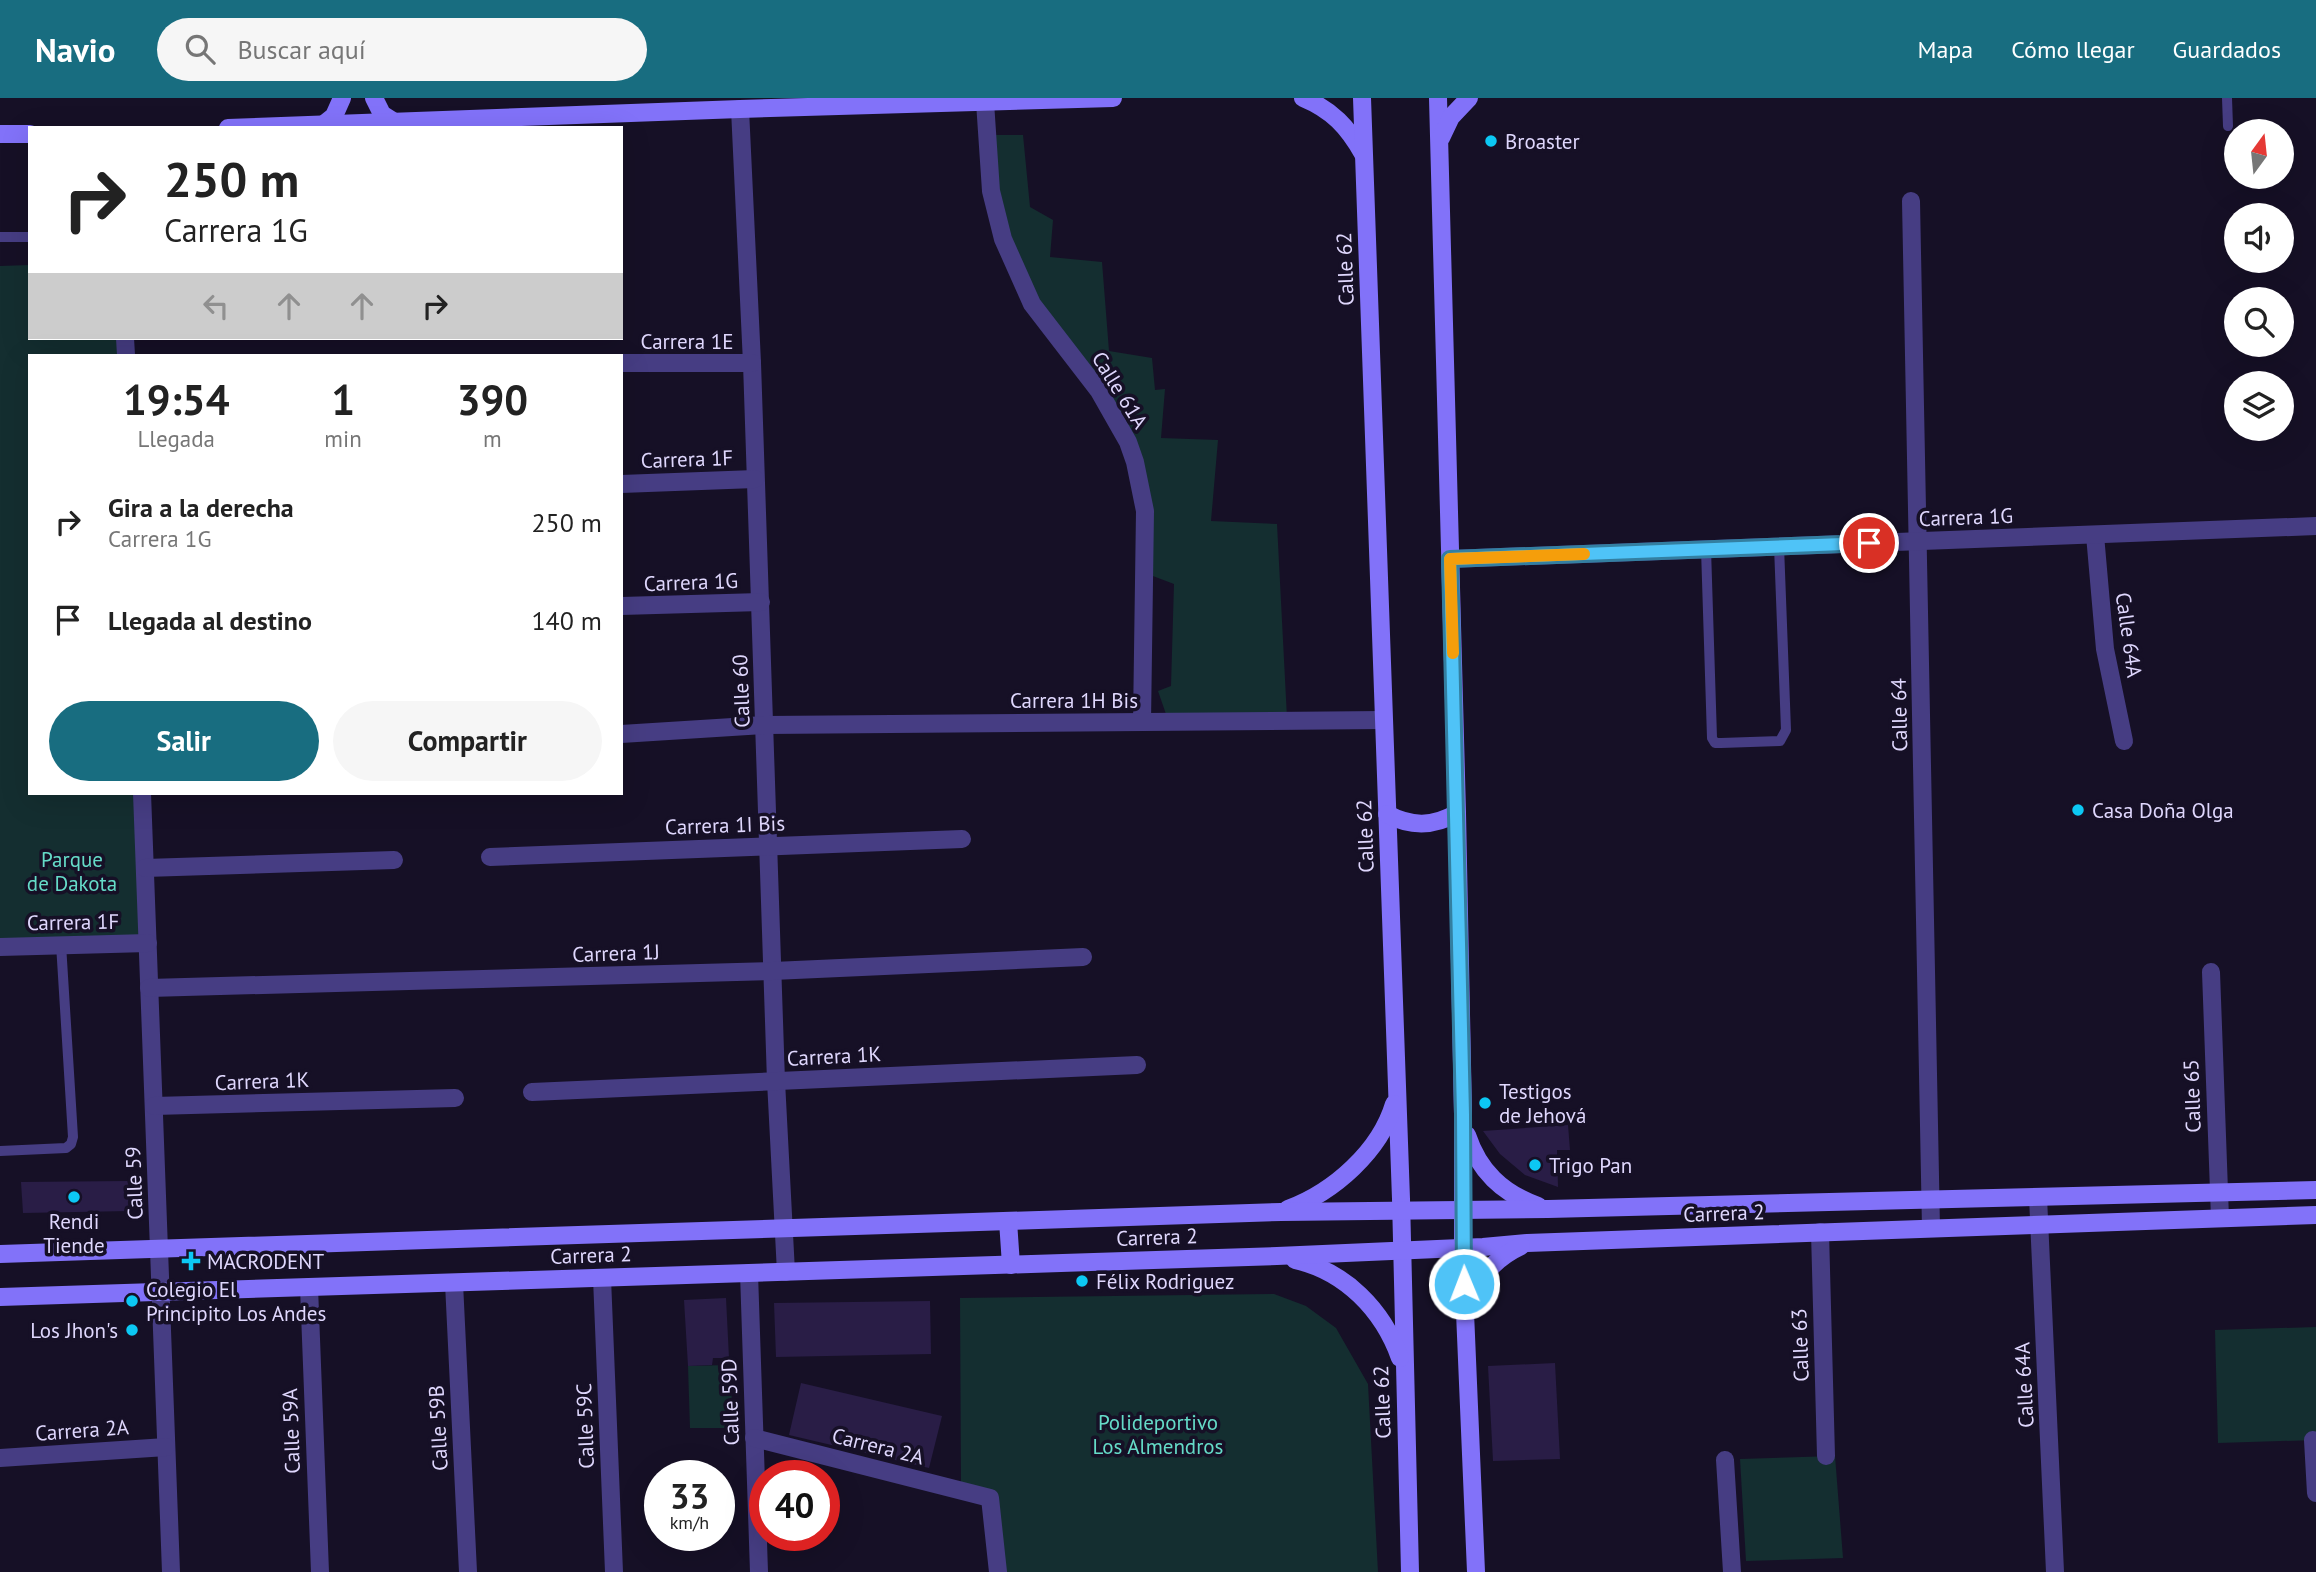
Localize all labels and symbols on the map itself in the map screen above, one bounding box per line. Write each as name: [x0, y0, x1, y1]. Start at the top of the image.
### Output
north arrow: [2224, 119, 2294, 189]
place label: Broaster: [1505, 128, 1580, 155]
marker: Broaster: [1483, 133, 1499, 149]
street label: Calle 62: [1330, 232, 1360, 306]
street label: Carrera 1E: [641, 328, 733, 355]
street label: Calle 61A: [1086, 346, 1155, 434]
street label: Carrera 1F: [640, 444, 734, 474]
street label: Carrera 1G: [1918, 502, 2014, 532]
pin: [1839, 513, 1899, 573]
street label: Carrera 1G: [643, 567, 739, 597]
street label: Calle 64A: [2110, 591, 2148, 680]
street label: Calle 60: [726, 654, 756, 728]
street label: Calle 64: [1885, 678, 1913, 752]
street label: Carrera 1H Bis: [1010, 687, 1138, 714]
place label: Casa Doña Olga: [2092, 797, 2234, 824]
street label: Calle 62: [1350, 799, 1380, 873]
marker: Casa Doña Olga: [2070, 802, 2086, 818]
street label: Carrera 1I Bis: [665, 809, 785, 841]
park label: Parque de Dakota: [27, 846, 117, 897]
street label: Carrera 1F: [27, 908, 119, 936]
street label: Carrera 1J: [572, 938, 660, 968]
street label: Carrera 1K: [786, 1040, 882, 1072]
street label: Calle 65: [2177, 1059, 2207, 1133]
street label: Carrera 1K: [214, 1066, 310, 1096]
place label: Testigos de Jehová: [1499, 1078, 1586, 1129]
marker: Testigos de Jehová: [1477, 1095, 1493, 1111]
street label: Calle 59: [119, 1146, 149, 1220]
place label: Trigo Pan: [1549, 1152, 1632, 1179]
marker: Trigo Pan: [1527, 1157, 1543, 1173]
marker: Rendi Tiende: [66, 1189, 82, 1205]
street label: Carrera 2: [1683, 1198, 1765, 1228]
place label: Rendi Tiende: [43, 1208, 105, 1259]
street label: Carrera 2: [1116, 1222, 1198, 1252]
street label: Carrera 2: [550, 1240, 632, 1270]
position arrow: [1427, 1247, 1501, 1321]
place label: MACRODENT: [207, 1248, 324, 1275]
marker: MACRODENT: [181, 1251, 201, 1271]
place label: Félix Rodriguez: [1096, 1268, 1234, 1295]
marker: Félix Rodriguez: [1074, 1273, 1090, 1289]
place label: Colegio El Principito Los Andes: [146, 1276, 326, 1327]
marker: Colegio El Principito Los Andes: [124, 1293, 140, 1309]
street label: Calle 63: [1785, 1308, 1815, 1382]
place label: Los Jhon's: [30, 1317, 118, 1344]
marker: Los Jhon's: [124, 1322, 140, 1338]
street label: Calle 64A: [2008, 1341, 2040, 1429]
street label: Calle 59D: [715, 1358, 745, 1446]
street label: Calle 62: [1367, 1365, 1397, 1439]
street label: Calle 59C: [570, 1383, 600, 1469]
street label: Calle 59B: [422, 1384, 454, 1472]
street label: Calle 59A: [276, 1387, 306, 1474]
park label: Polideportivo Los Almendros: [1093, 1409, 1223, 1460]
street label: Carrera 2A: [34, 1413, 130, 1447]
street label: Carrera 2A: [829, 1422, 928, 1471]
speed limit sign: 40: [749, 1460, 840, 1551]

